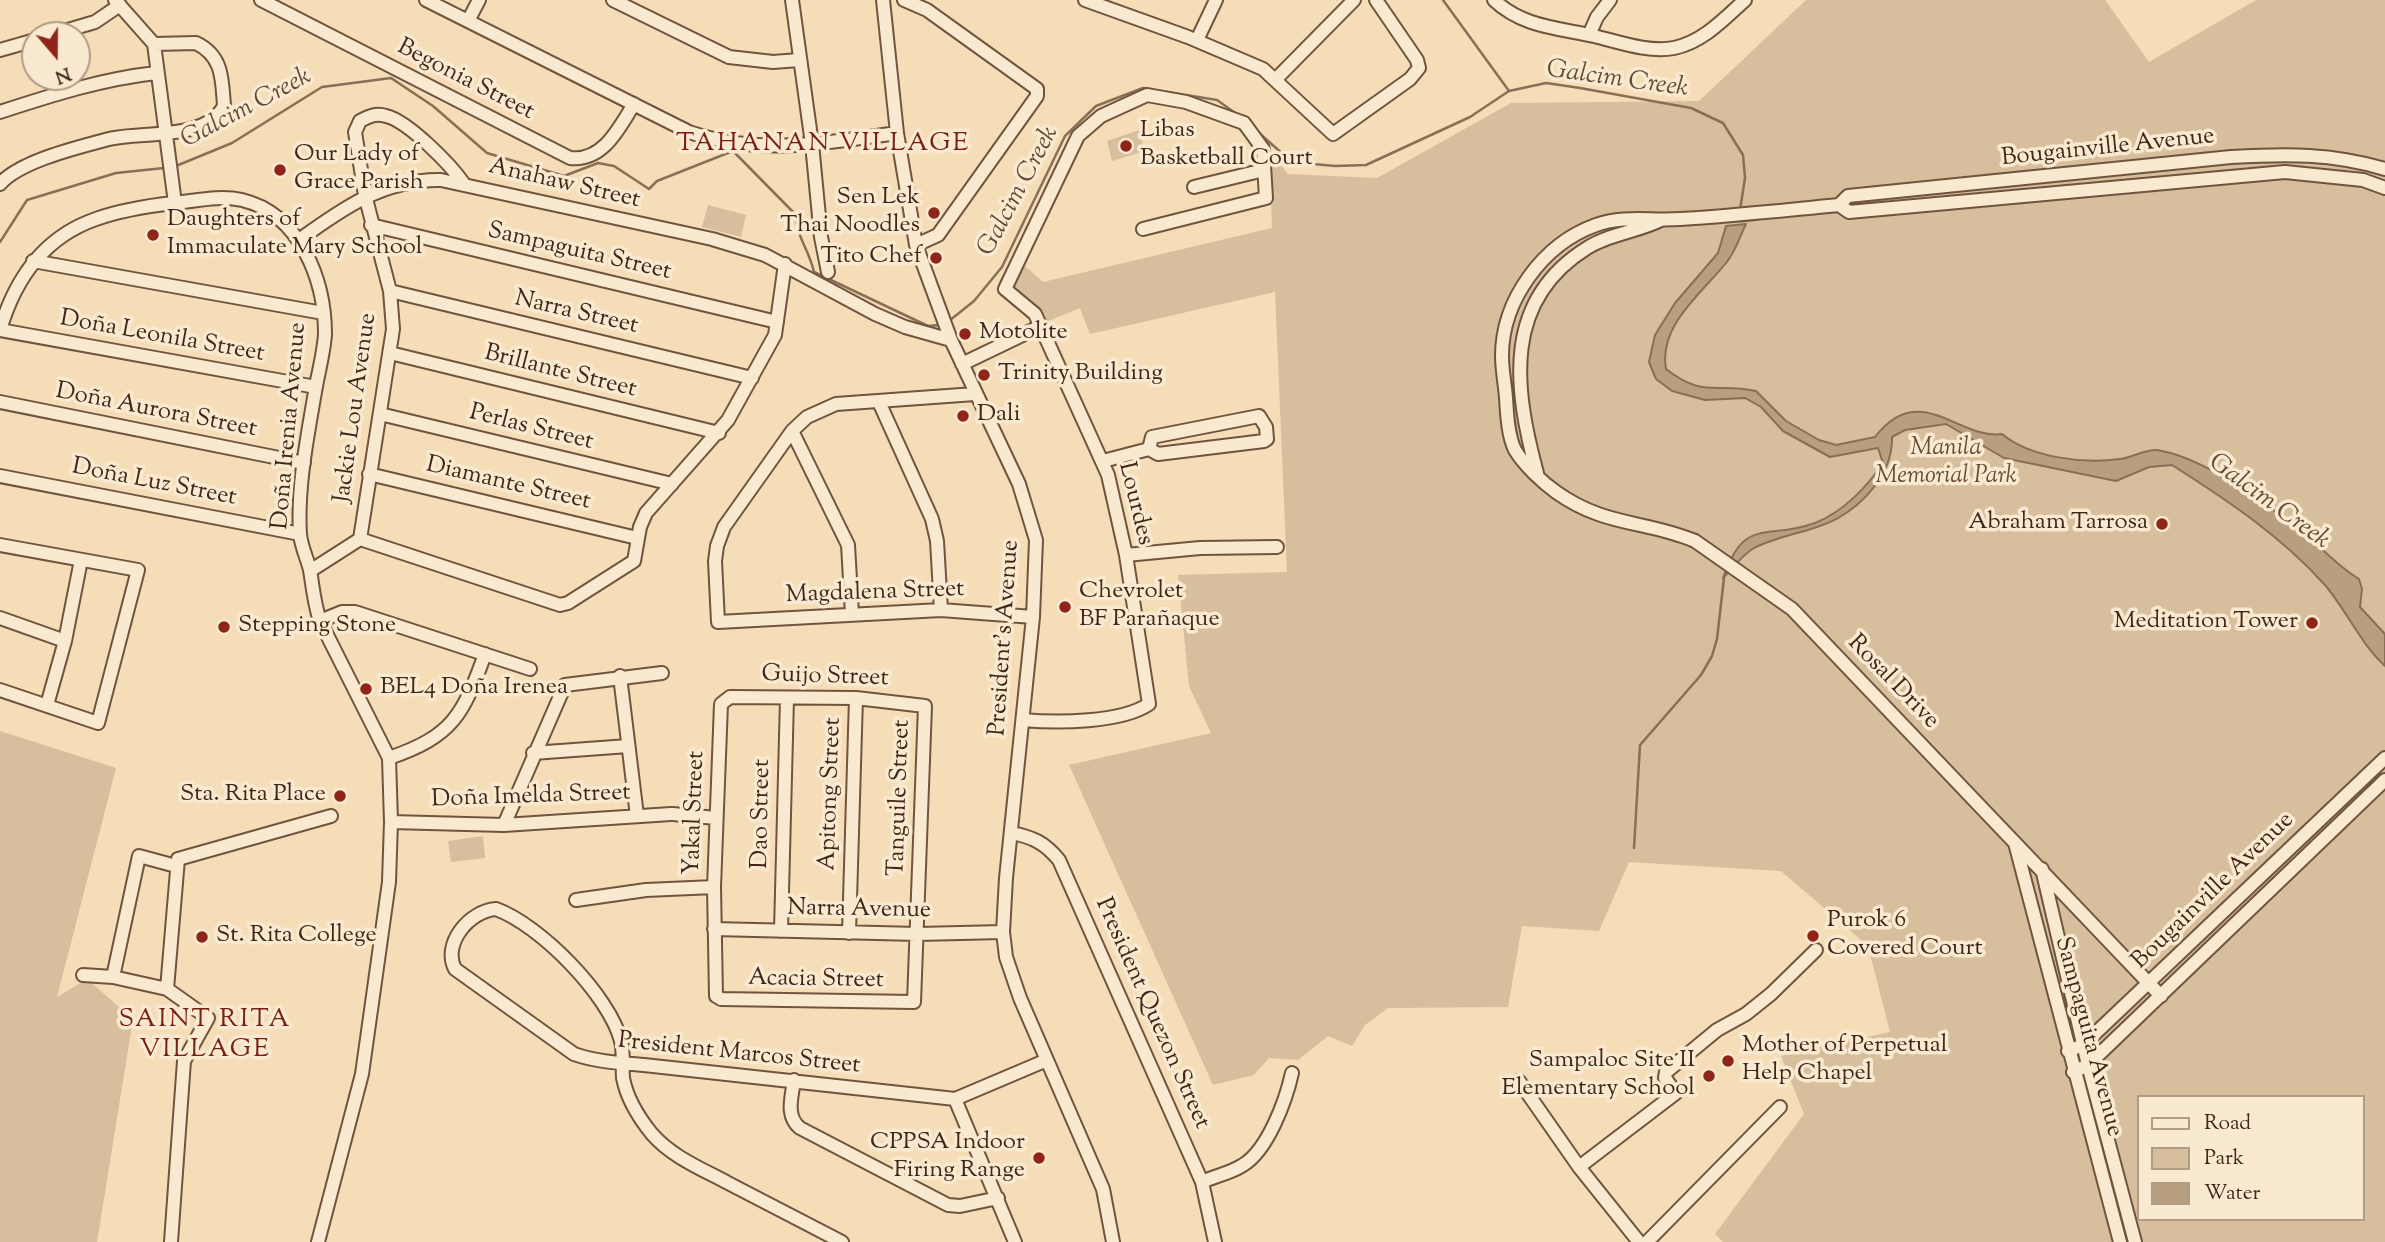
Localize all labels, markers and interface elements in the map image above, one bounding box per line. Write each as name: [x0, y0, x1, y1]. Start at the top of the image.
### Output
north arrow: [21, 21, 91, 91]
street label: Begonia Street: [392, 34, 538, 128]
water label: Galcim Creek: [1544, 56, 1690, 106]
text: N: [51, 59, 74, 90]
water label: Galcim Creek: [177, 63, 317, 157]
place label: Libas Basketball Court: [1140, 118, 1313, 174]
water label: Galcim Creek: [973, 122, 1067, 262]
street label: Bougainville Avenue: [2000, 123, 2216, 175]
district label: TAHANAN VILLAGE: [678, 130, 968, 162]
marker: Libas Basketball Court: [1118, 138, 1134, 154]
place label: Our Lady of Grace Parish: [294, 142, 424, 198]
street label: Anahaw Street: [485, 154, 643, 216]
marker: Our Lady of Grace Parish: [272, 162, 288, 178]
place label: Sen Lek Thai Noodles: [780, 185, 920, 241]
marker: Sen Lek Thai Noodles: [926, 205, 942, 221]
place label: Daughters of Immaculate Mary School: [167, 207, 423, 263]
street label: Sampaguita Street: [484, 218, 674, 288]
marker: Daughters of Immaculate Mary School: [145, 227, 161, 243]
place label: Tito Chef: [820, 244, 922, 272]
marker: Tito Chef: [928, 250, 944, 266]
street label: Narra Street: [511, 286, 641, 342]
street label: Doña Leonila Street: [58, 306, 266, 370]
street label: Jackie Lou Avenue: [329, 311, 385, 505]
place label: Motolite: [979, 320, 1068, 348]
street label: Doña Irenia Avenue: [268, 321, 314, 531]
marker: Motolite: [957, 326, 973, 342]
street label: Brillante Street: [481, 340, 639, 406]
place label: Trinity Building: [998, 361, 1163, 389]
marker: Trinity Building: [976, 367, 992, 383]
street label: Doña Aurora Street: [53, 378, 259, 446]
street label: Perlas Street: [466, 400, 596, 458]
place label: Dali: [977, 402, 1021, 430]
marker: Dali: [955, 408, 971, 424]
park label: Manila Memorial Park: [1875, 436, 2017, 492]
water label: Galcim Creek: [2201, 448, 2335, 558]
street label: Diamante Street: [423, 452, 593, 518]
street label: Doña Luz Street: [69, 454, 239, 514]
street label: Lourdes: [1110, 460, 1158, 548]
place label: Abraham Tarrosa: [1968, 510, 2148, 538]
marker: Abraham Tarrosa: [2154, 516, 2170, 532]
street label: President's Avenue: [985, 539, 1027, 737]
street label: Magdalena Street: [785, 576, 965, 612]
place label: Chevrolet BF Parañaque: [1079, 579, 1220, 635]
marker: Chevrolet BF Parañaque: [1057, 599, 1073, 615]
place label: Meditation Tower: [2114, 609, 2298, 637]
place label: Stepping Stone: [238, 613, 396, 641]
marker: Meditation Tower: [2304, 615, 2320, 631]
marker: Stepping Stone: [216, 619, 232, 635]
street label: Rosal Drive: [1840, 630, 1944, 736]
street label: Guijo Street: [761, 661, 889, 695]
place label: BEL4 Doña Irenea: [380, 675, 568, 703]
marker: BEL4 Doña Irenea: [358, 681, 374, 697]
street label: Apitong Street: [815, 717, 849, 871]
street label: Tanguile Street: [884, 719, 918, 877]
street label: Yakal Street: [679, 750, 713, 876]
street label: Dao Street: [748, 759, 778, 869]
street label: Doña Imelda Street: [431, 780, 631, 816]
place label: Sta. Rita Place: [180, 782, 326, 810]
marker: Sta. Rita Place: [332, 788, 348, 804]
street label: Bougainville Avenue: [2127, 807, 2301, 977]
street label: President Quezon Street: [1087, 894, 1215, 1134]
street label: Narra Avenue: [787, 895, 931, 927]
place label: Purok 6 Covered Court: [1827, 908, 1983, 964]
place label: St. Rita College: [216, 923, 377, 951]
marker: Purok 6 Covered Court: [1805, 928, 1821, 944]
marker: St. Rita College: [194, 929, 210, 945]
street label: Sampaguita Avenue: [2046, 934, 2128, 1140]
street label: Acacia Street: [748, 965, 884, 997]
district label: SAINT RITA VILLAGE: [120, 1006, 290, 1068]
street label: President Marcos Street: [616, 1028, 862, 1082]
place label: Mother of Perpetual Help Chapel: [1742, 1033, 1947, 1089]
place label: Sampaloc Site II Elementary School: [1501, 1048, 1695, 1104]
marker: Mother of Perpetual Help Chapel: [1720, 1053, 1736, 1069]
marker: Sampaloc Site II Elementary School: [1701, 1068, 1717, 1084]
legend: [2136, 1095, 2364, 1221]
text: Road: [2204, 1109, 2251, 1139]
place label: CPPSA Indoor Firing Range: [870, 1130, 1025, 1186]
text: Park: [2204, 1144, 2244, 1174]
marker: CPPSA Indoor Firing Range: [1031, 1150, 1047, 1166]
text: Water: [2204, 1179, 2260, 1209]

